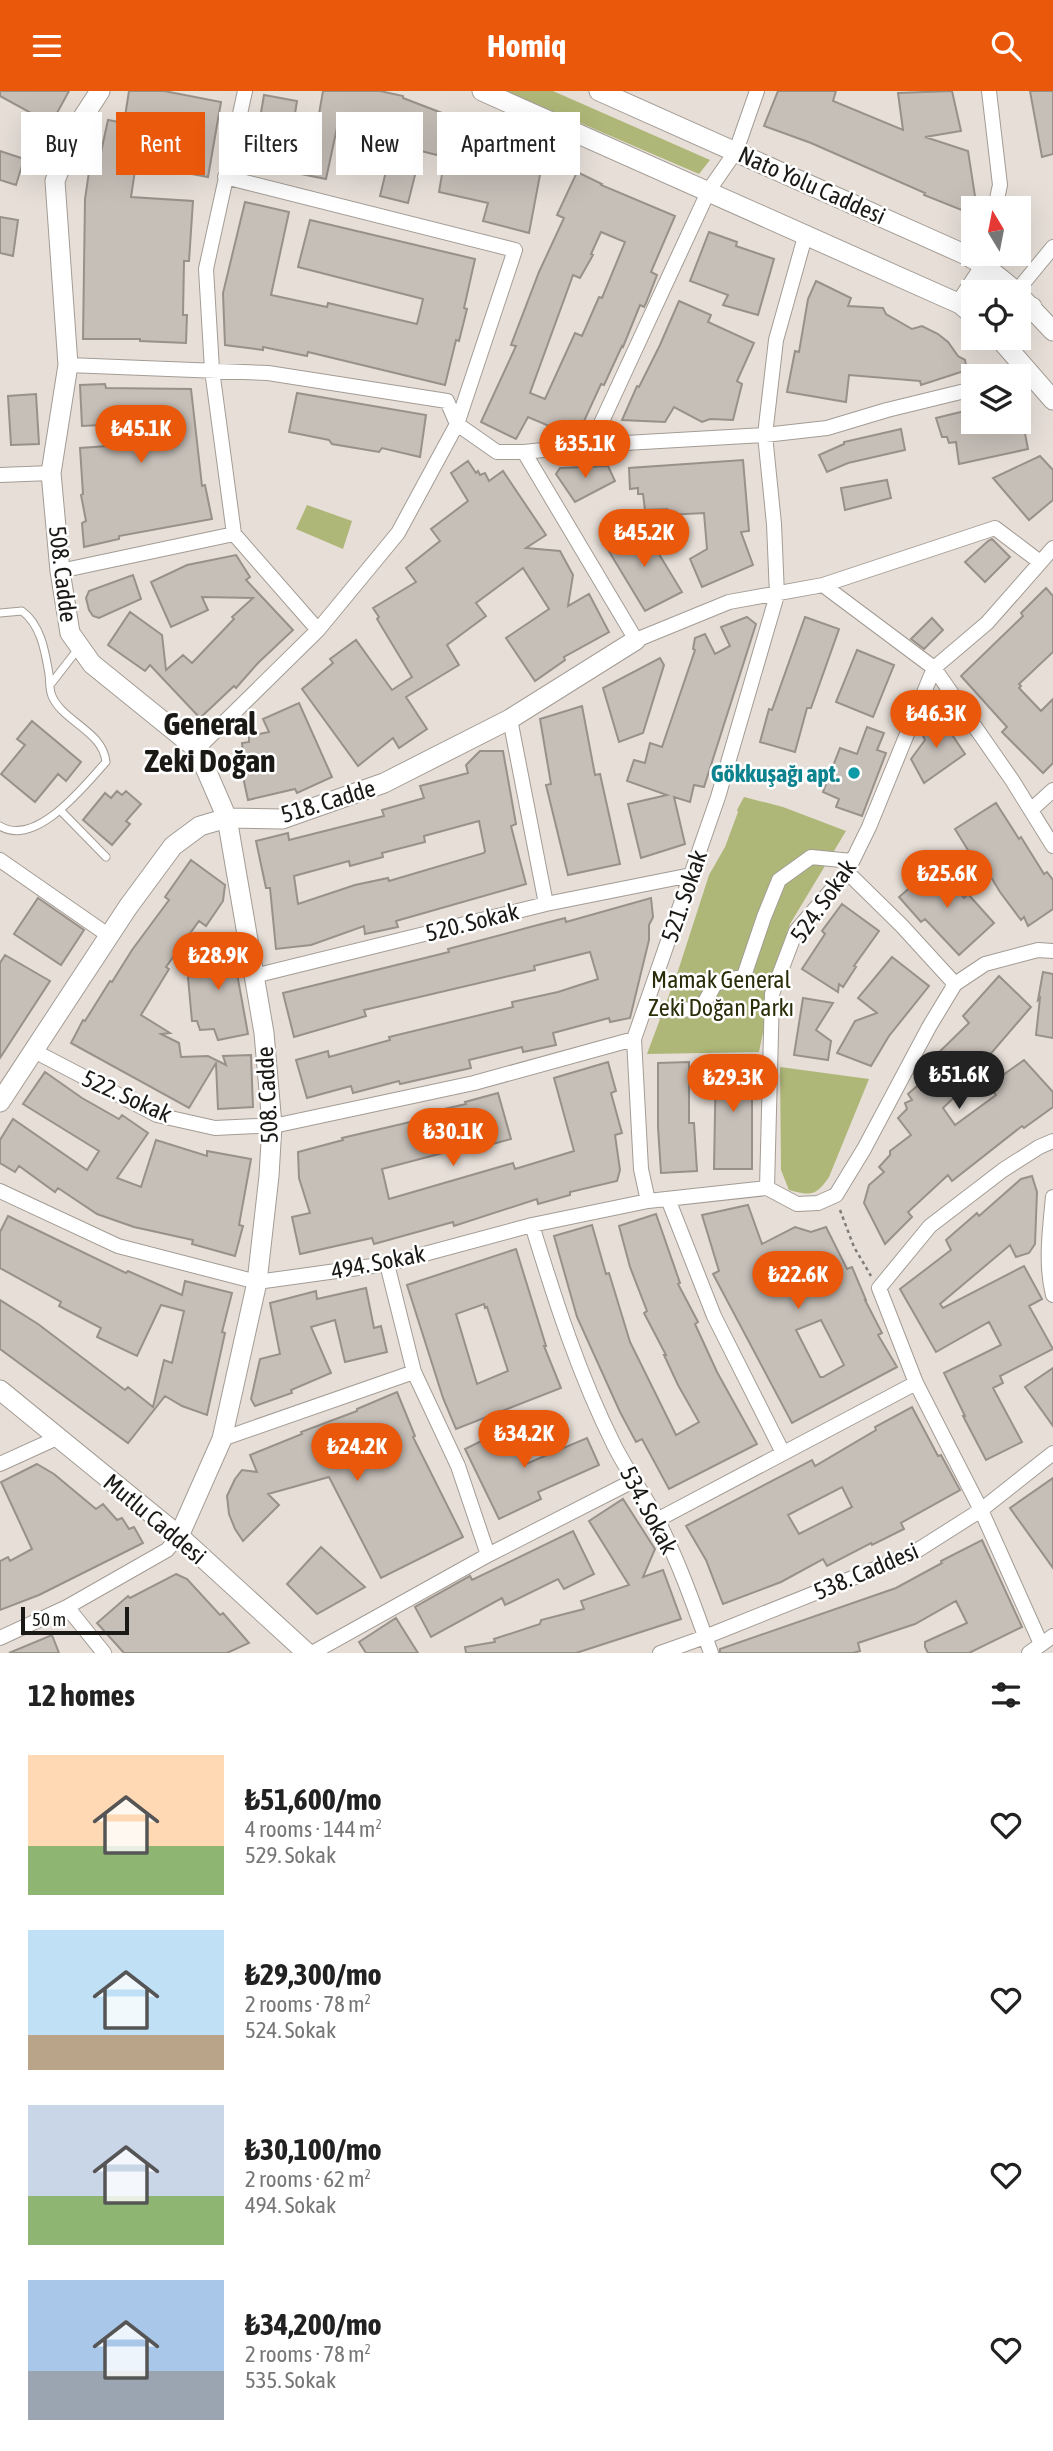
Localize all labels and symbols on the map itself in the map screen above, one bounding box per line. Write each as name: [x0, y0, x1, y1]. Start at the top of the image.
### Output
street label: Nato Yolu Caddesi: [734, 141, 890, 229]
north arrow: [961, 196, 1031, 266]
pin: ₺45.1K: [84, 405, 198, 465]
pin: ₺35.1K: [528, 421, 642, 480]
pin: ₺45.2K: [587, 510, 701, 569]
street label: 508. Cadde: [44, 524, 82, 624]
pin: ₺46.3K: [879, 691, 993, 750]
district label: General Zeki Doğan: [144, 705, 276, 779]
place label: Gökkuşağı apt.: [711, 760, 840, 787]
marker: Gökkuşağı apt.: [846, 765, 862, 781]
street label: 518. Cadde: [278, 774, 378, 828]
street label: 521. Sokak: [656, 846, 712, 945]
pin: ₺25.6K: [890, 851, 1004, 910]
street label: 524. Sokak: [785, 854, 862, 948]
street label: 520. Sokak: [423, 897, 522, 947]
pin: ₺28.9K: [161, 933, 275, 992]
park label: Mamak General Zeki Doğan Parkı: [648, 966, 794, 1021]
street label: 508. Cadde: [251, 1046, 283, 1144]
pin: ₺51.6K: [902, 1051, 1016, 1111]
pin: ₺29.3K: [676, 1055, 790, 1114]
street label: 522. Sokak: [78, 1064, 176, 1128]
pin: ₺30.1K: [396, 1109, 510, 1168]
street label: 494. Sokak: [329, 1240, 428, 1284]
pin: ₺22.6K: [741, 1251, 855, 1311]
pin: ₺34.2K: [467, 1411, 581, 1470]
pin: ₺24.2K: [300, 1423, 414, 1483]
street label: 534. Sokak: [615, 1462, 683, 1559]
street label: Mutlu Caddesi: [98, 1468, 212, 1570]
street label: 538. Caddesi: [810, 1537, 922, 1605]
scale bar: [21, 1604, 130, 1636]

